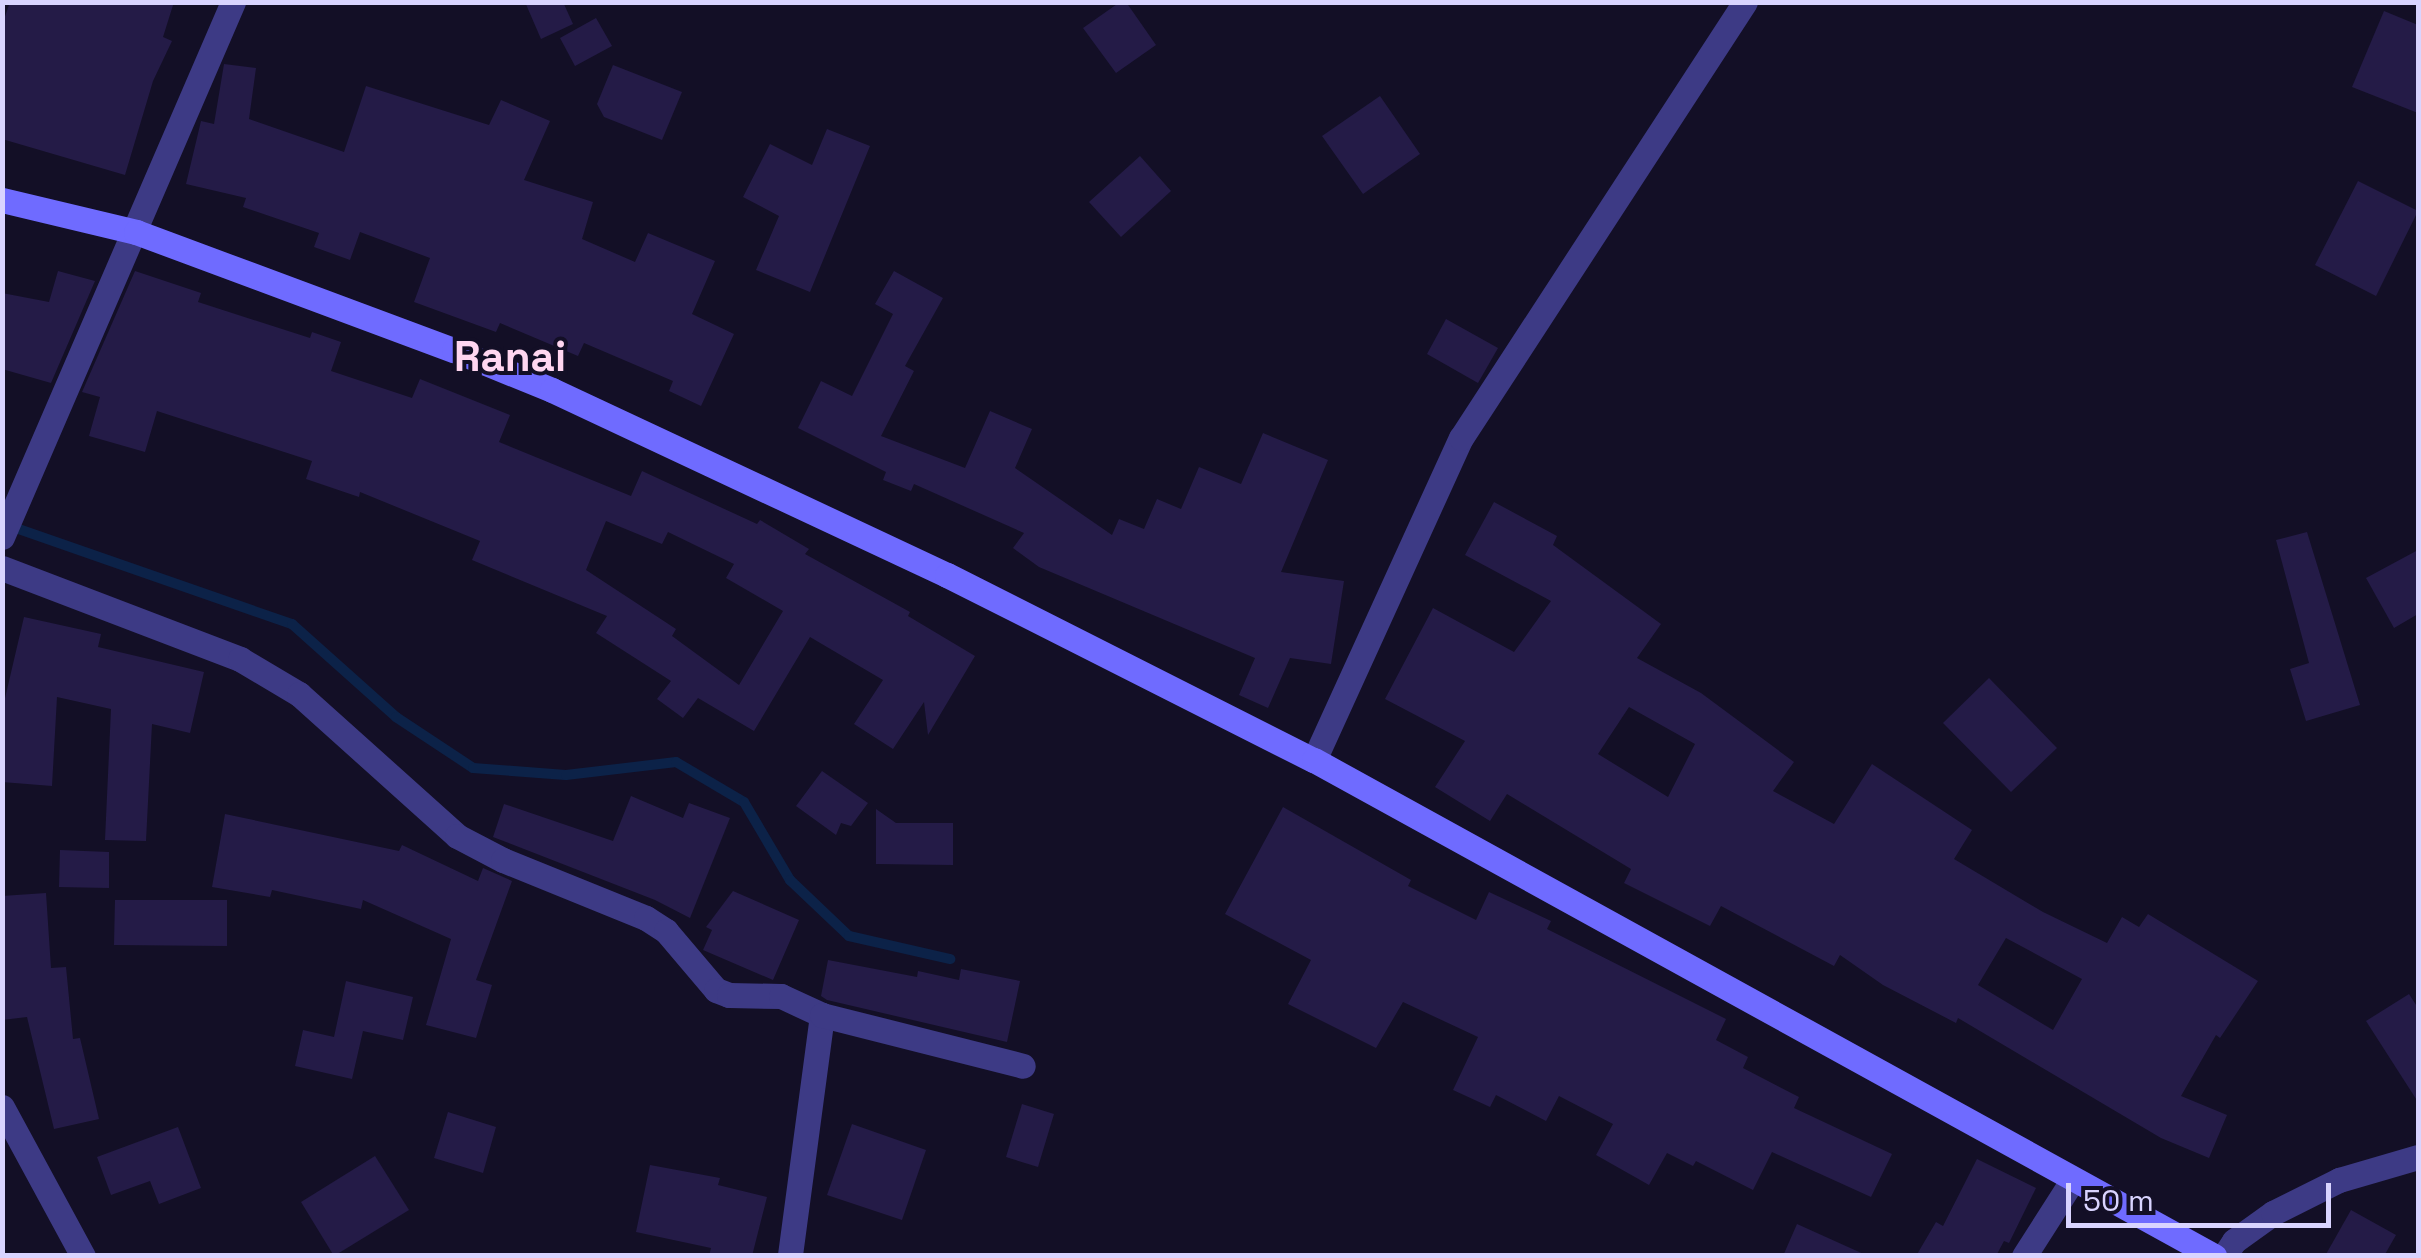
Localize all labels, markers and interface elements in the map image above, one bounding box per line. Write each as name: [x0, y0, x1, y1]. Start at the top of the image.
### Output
district label: Ranai: [454, 332, 566, 382]
scale bar: [2071, 1163, 2336, 1225]
text: 50 m: [2083, 1181, 2154, 1220]

